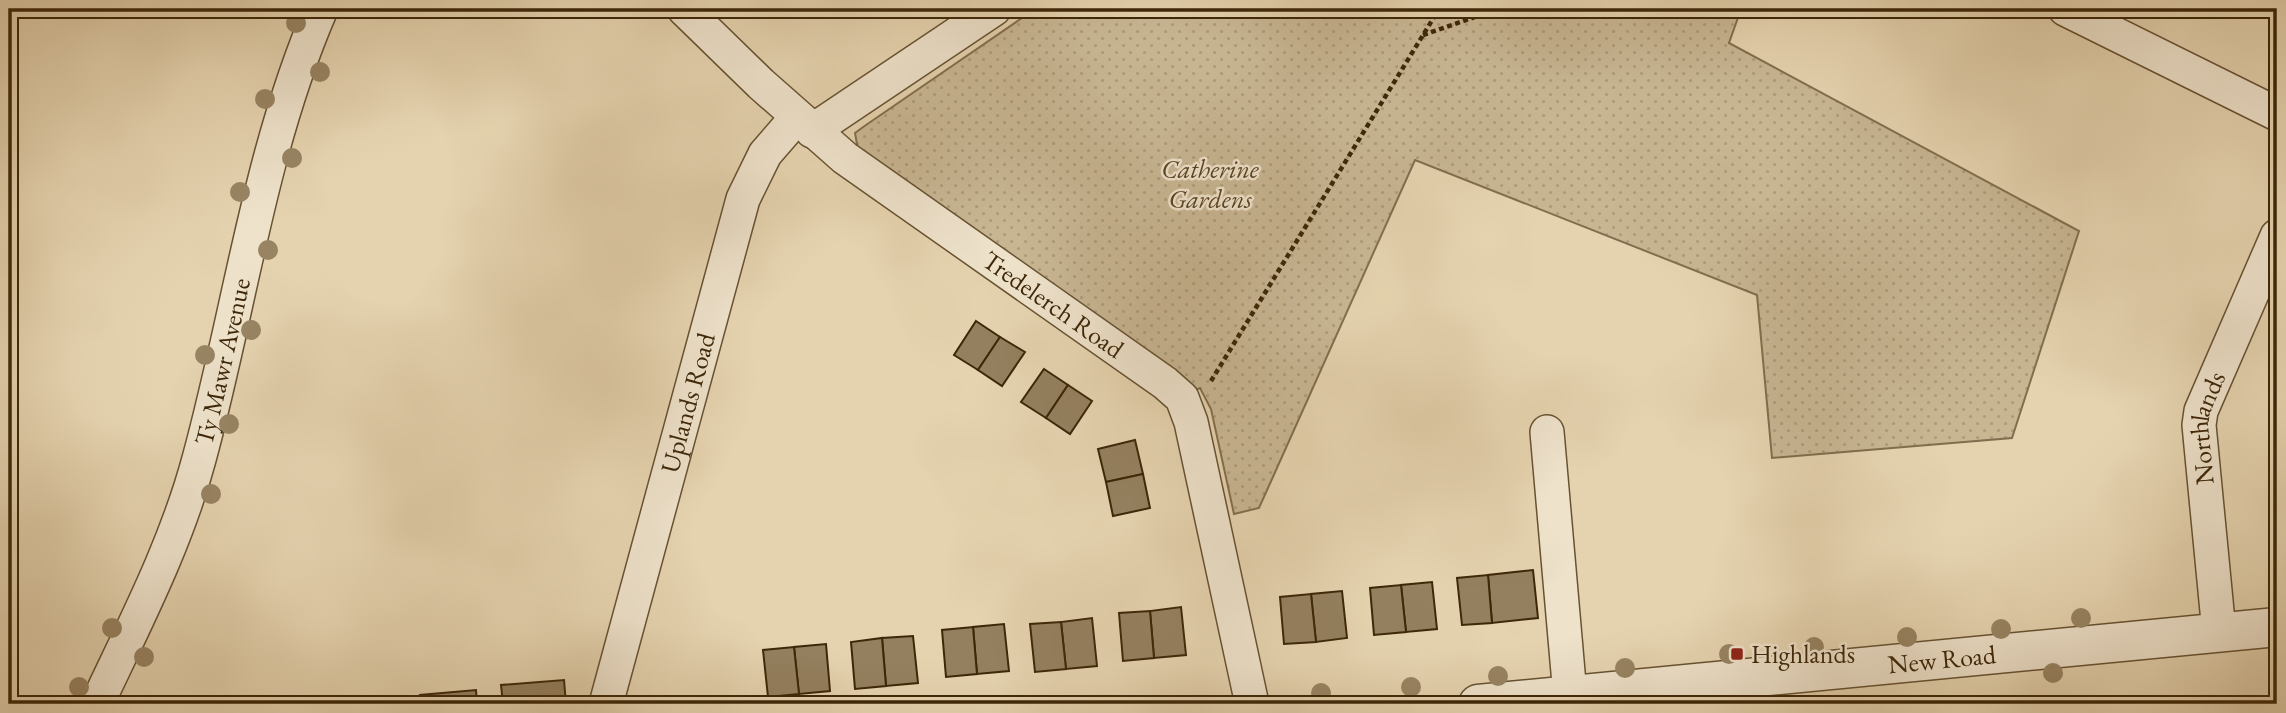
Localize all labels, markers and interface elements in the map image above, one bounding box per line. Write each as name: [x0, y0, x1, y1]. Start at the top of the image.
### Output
park label: Catherine Gardens: [1161, 152, 1260, 216]
street label: Tredelerch Road: [976, 243, 1131, 366]
street label: Ty Mawr Avenue: [186, 275, 258, 449]
street label: Uplands Road: [652, 328, 723, 477]
street label: Northlands: [2182, 366, 2233, 486]
place label: Highlands: [1751, 637, 1855, 671]
street label: New Road: [1886, 637, 1998, 681]
marker: Highlands: [1729, 646, 1745, 662]

